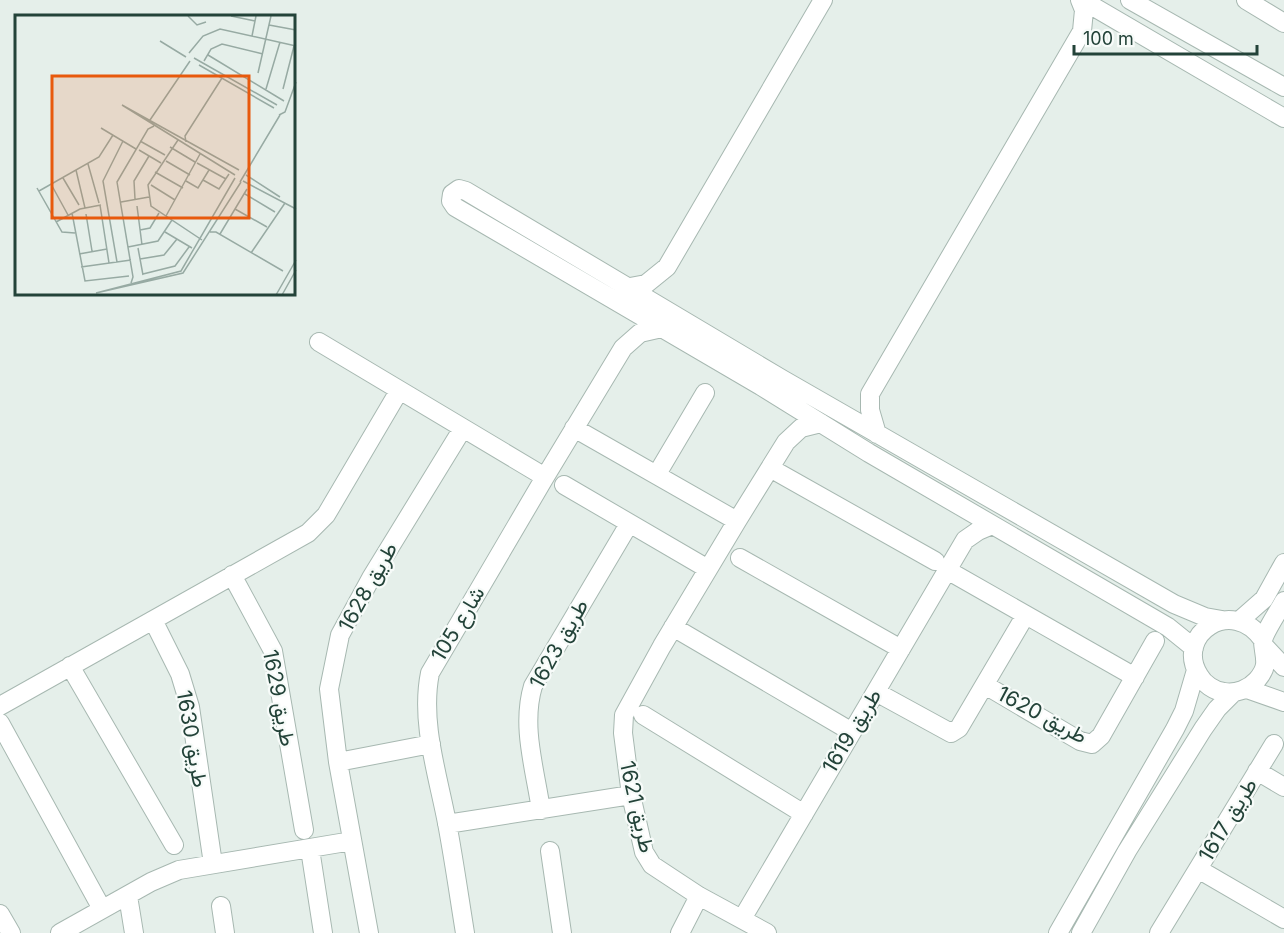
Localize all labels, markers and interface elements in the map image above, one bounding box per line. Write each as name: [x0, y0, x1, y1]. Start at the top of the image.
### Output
inset map: [15, 15, 296, 296]
scale bar: [1074, 18, 1257, 56]
text: 100 m: [1083, 28, 1134, 49]
street label: طريق 1628: [333, 538, 403, 636]
street label: شارع 105: [426, 582, 491, 667]
street label: طريق 1623: [524, 595, 594, 693]
street label: طريق 1629: [257, 647, 301, 749]
street label: طريق 1620: [993, 681, 1091, 749]
street label: طريق 1619: [817, 684, 887, 778]
street label: طريق 1630: [171, 688, 213, 790]
street label: طريق 1621: [614, 759, 660, 855]
street label: طريق 1617: [1193, 774, 1263, 866]

